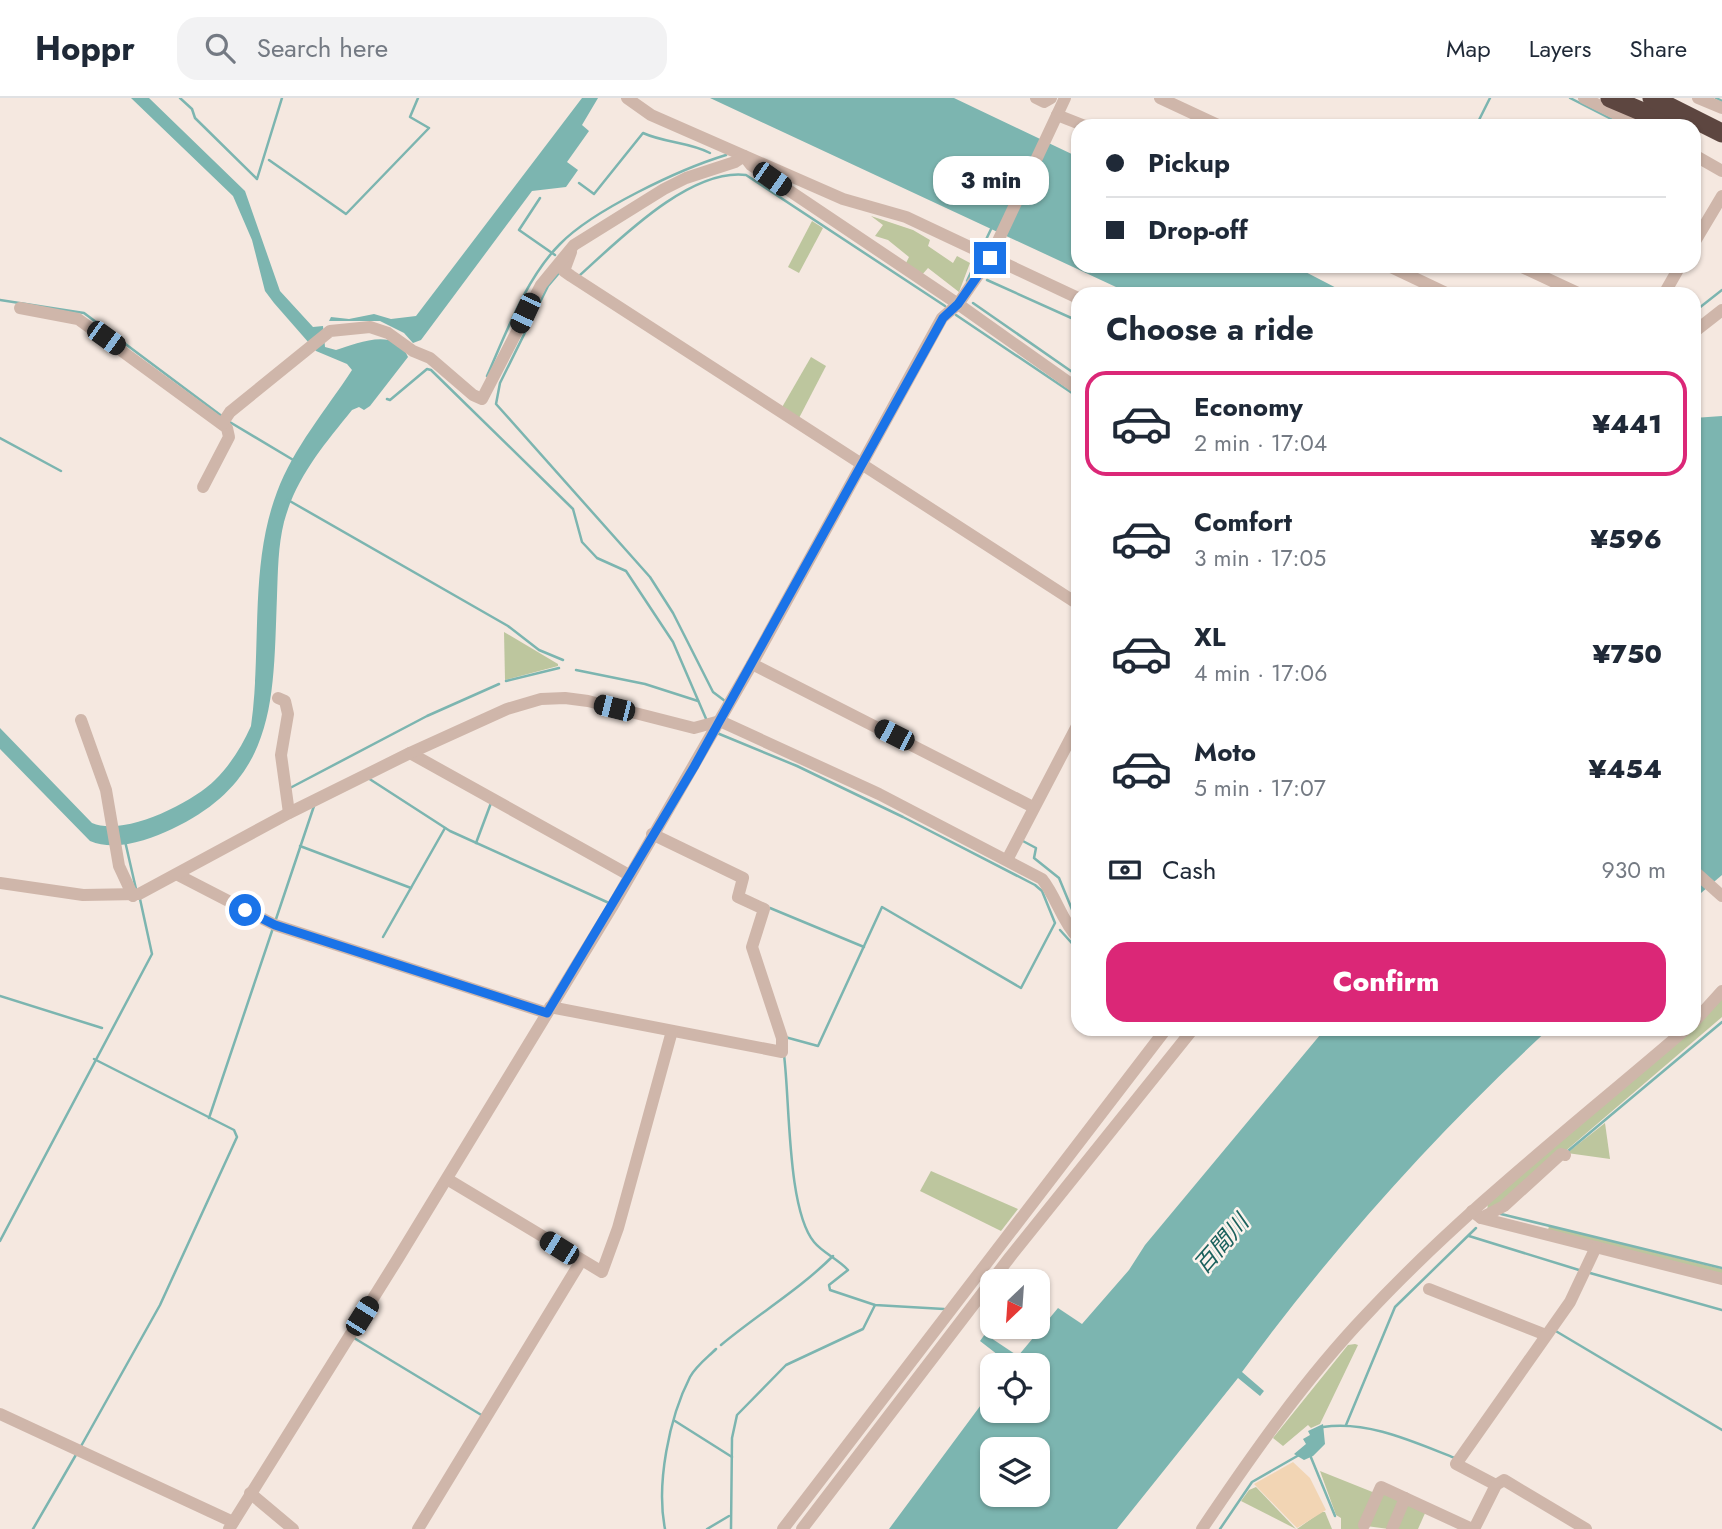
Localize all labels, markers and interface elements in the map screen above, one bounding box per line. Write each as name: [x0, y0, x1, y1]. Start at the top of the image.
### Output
search box: [177, 17, 667, 80]
text: Hoppr: [35, 25, 135, 72]
icon: search: [201, 29, 239, 67]
text: Search here: [257, 29, 388, 67]
text: Map: [1446, 31, 1491, 66]
text: Layers: [1529, 31, 1591, 66]
text: Share: [1629, 31, 1687, 66]
text: Pickup: [1148, 144, 1230, 182]
callout: 3 min: [932, 156, 1048, 206]
car: [749, 158, 796, 200]
text: 3 min: [961, 163, 1021, 197]
text: Drop-off: [1148, 211, 1248, 249]
route end: [974, 242, 1006, 274]
car: [507, 290, 544, 336]
text: Choose a ride: [1106, 306, 1314, 352]
car: [83, 317, 130, 359]
text: Economy: [1194, 388, 1303, 426]
icon: car: [1110, 392, 1173, 455]
text: ¥441: [1592, 405, 1662, 443]
text: 2 min · 17:04: [1194, 426, 1327, 460]
text: Comfort: [1194, 503, 1292, 541]
icon: car: [1110, 507, 1173, 570]
text: ¥596: [1590, 520, 1662, 558]
text: 3 min · 17:05: [1194, 541, 1326, 575]
text: XL: [1194, 618, 1226, 656]
icon: car: [1110, 622, 1173, 685]
text: ¥750: [1593, 635, 1662, 673]
text: 4 min · 17:06: [1194, 656, 1327, 690]
car: [592, 693, 637, 723]
car: [871, 716, 918, 754]
text: Moto: [1194, 733, 1256, 771]
icon: car: [1110, 737, 1173, 800]
text: ¥454: [1588, 750, 1662, 788]
text: 5 min · 17:07: [1194, 771, 1326, 805]
icon: cash: [1106, 851, 1144, 889]
text: Cash: [1162, 851, 1216, 889]
text: 930 m: [1602, 853, 1666, 887]
route start: [229, 894, 261, 926]
button: Confirm: [1106, 942, 1666, 1022]
water label: 百間川: [1186, 1205, 1258, 1281]
car: [536, 1228, 583, 1268]
north arrow: [980, 1269, 1050, 1339]
map controls: [980, 1269, 1050, 1507]
car: [342, 1293, 383, 1339]
button: locate: [980, 1353, 1050, 1423]
button: layers: [980, 1437, 1050, 1507]

